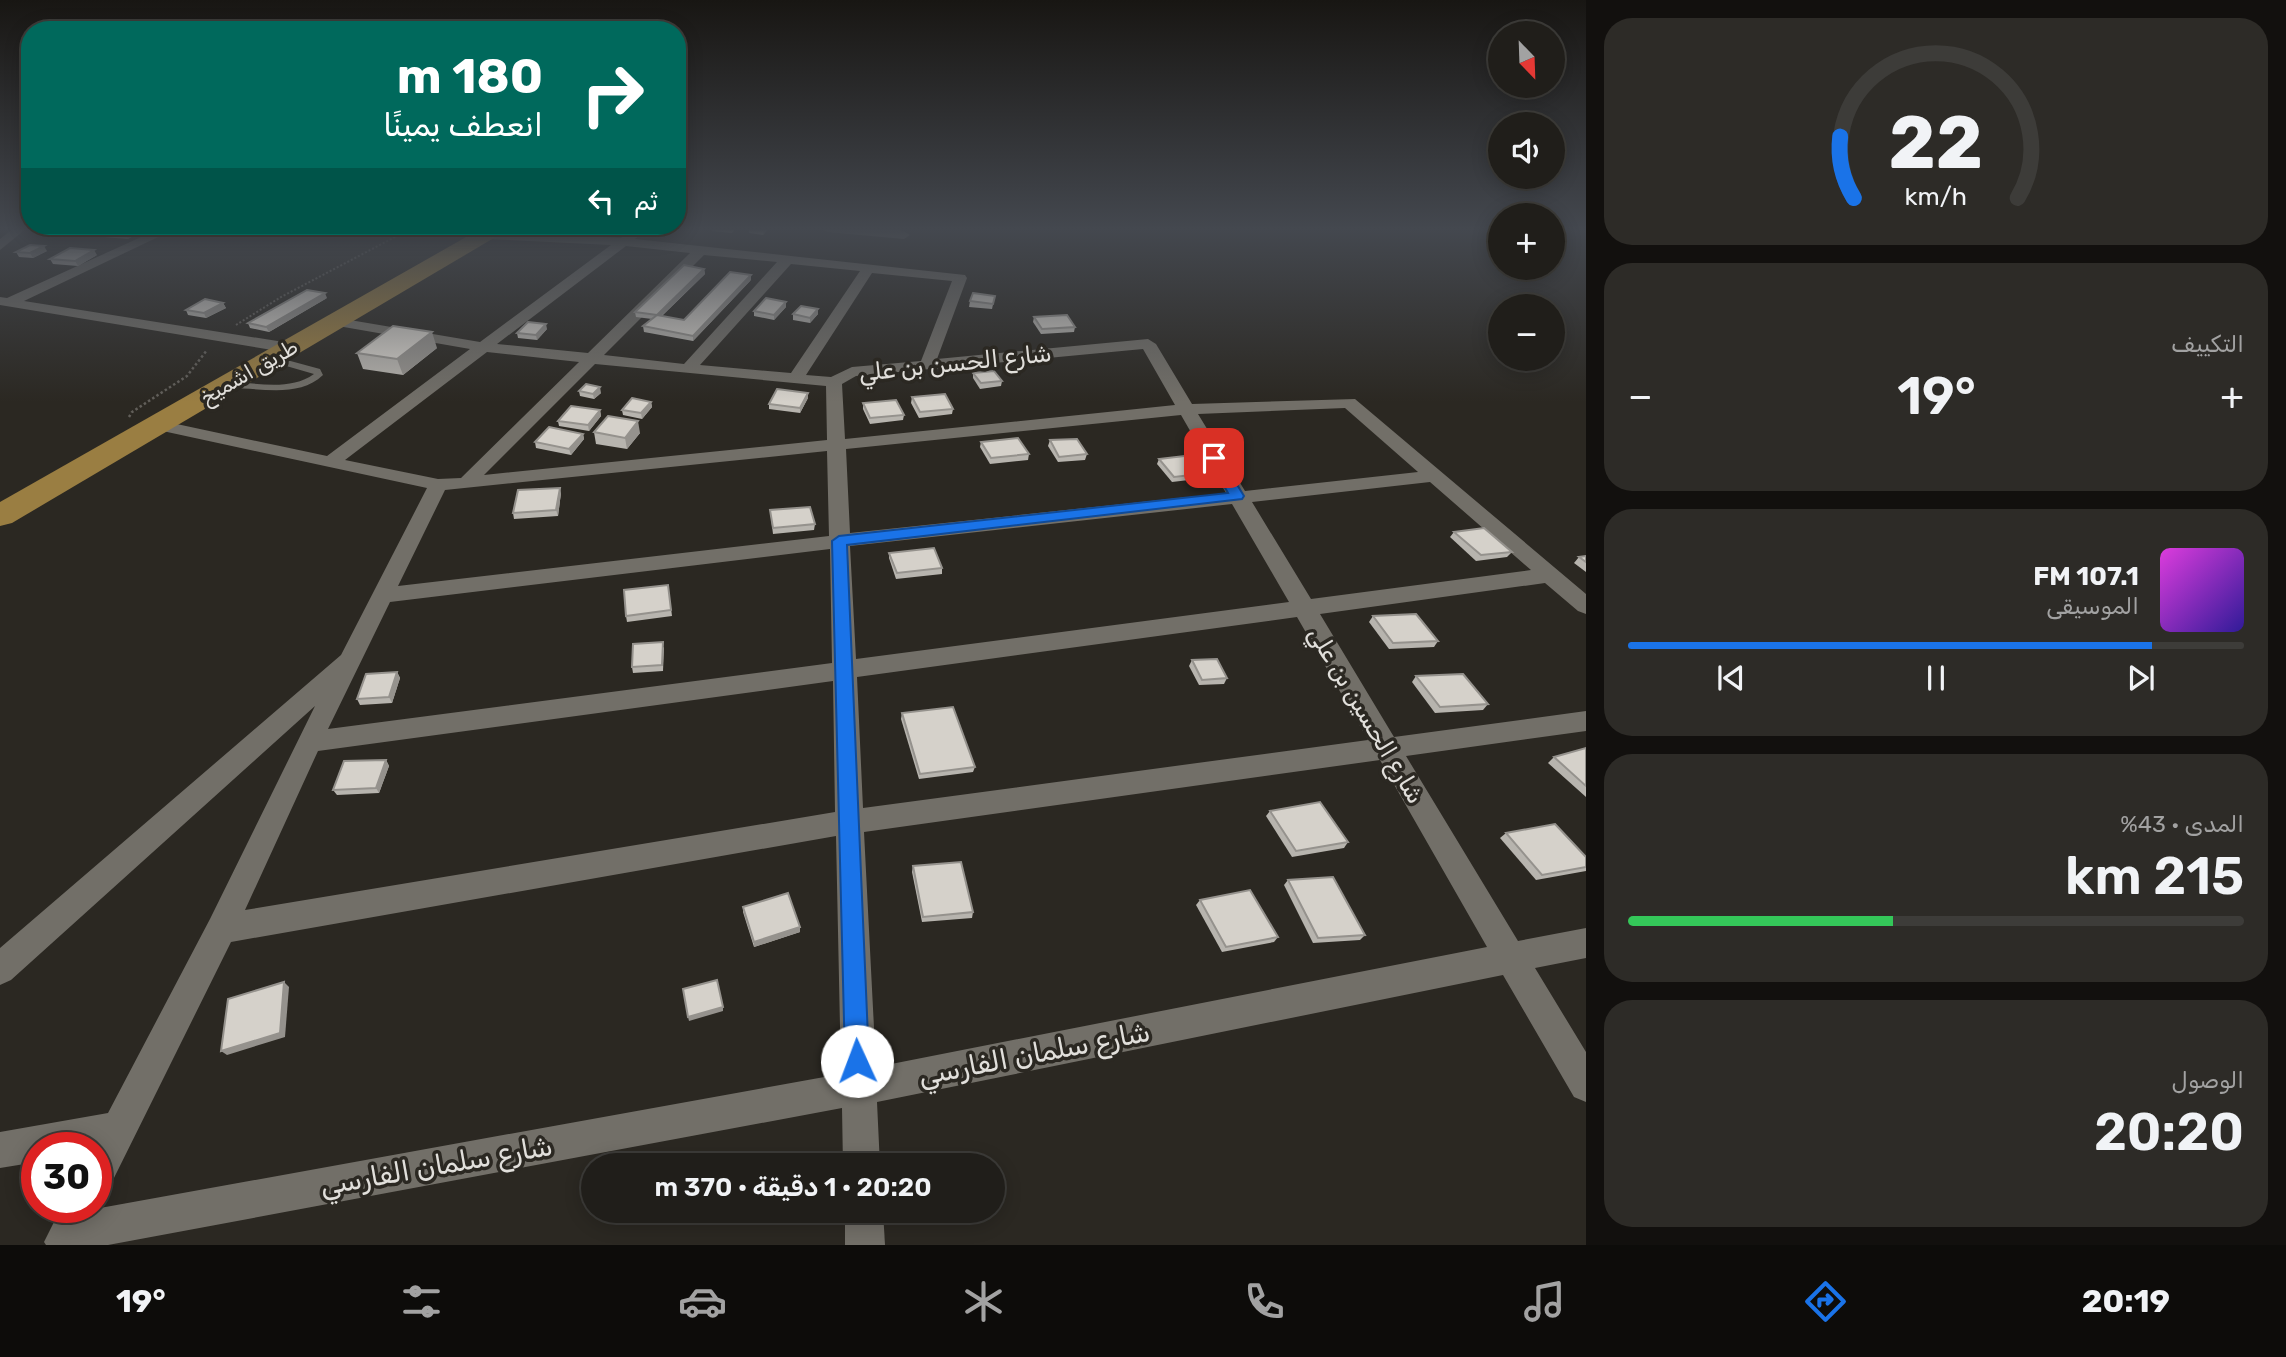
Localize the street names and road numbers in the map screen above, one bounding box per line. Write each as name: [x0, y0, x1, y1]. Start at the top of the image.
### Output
street label: طريق اشميخ: [195, 334, 303, 411]
street label: شارع الحسن بن علي: [857, 339, 1053, 391]
street label: شارع الحسين بن علي: [1299, 621, 1430, 811]
street label: شارع سلمان الفارسي: [915, 1015, 1154, 1097]
street label: شارع سلمان الفارسي: [317, 1129, 556, 1207]

